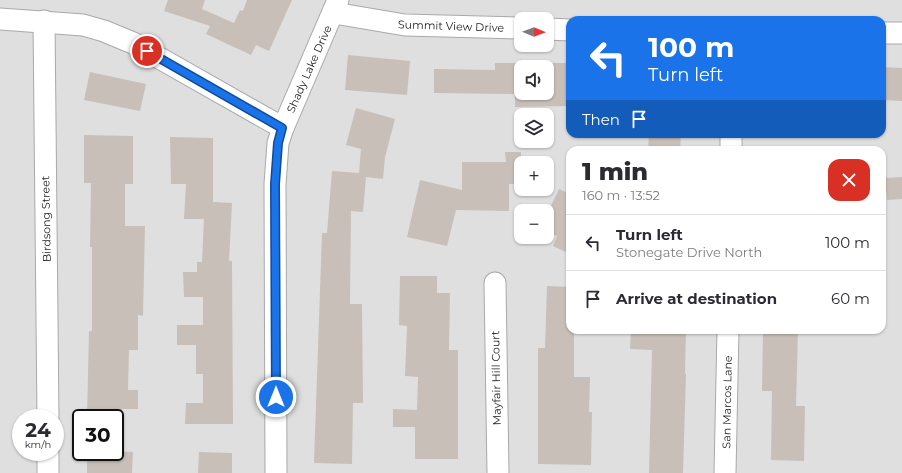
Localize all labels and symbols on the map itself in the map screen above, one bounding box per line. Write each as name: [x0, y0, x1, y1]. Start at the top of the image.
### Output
north arrow: [514, 12, 554, 52]
street label: Summit View Drive: [398, 17, 505, 35]
street label: Shady Lake Drive: [283, 23, 335, 115]
pin: [130, 34, 164, 68]
street label: Birdsong Street: [38, 175, 54, 262]
street label: Mayfair Hill Court: [488, 330, 504, 425]
street label: San Marcos Lane: [719, 355, 735, 449]
position arrow: [255, 376, 297, 418]
speed limit sign: 30: [72, 409, 124, 461]

